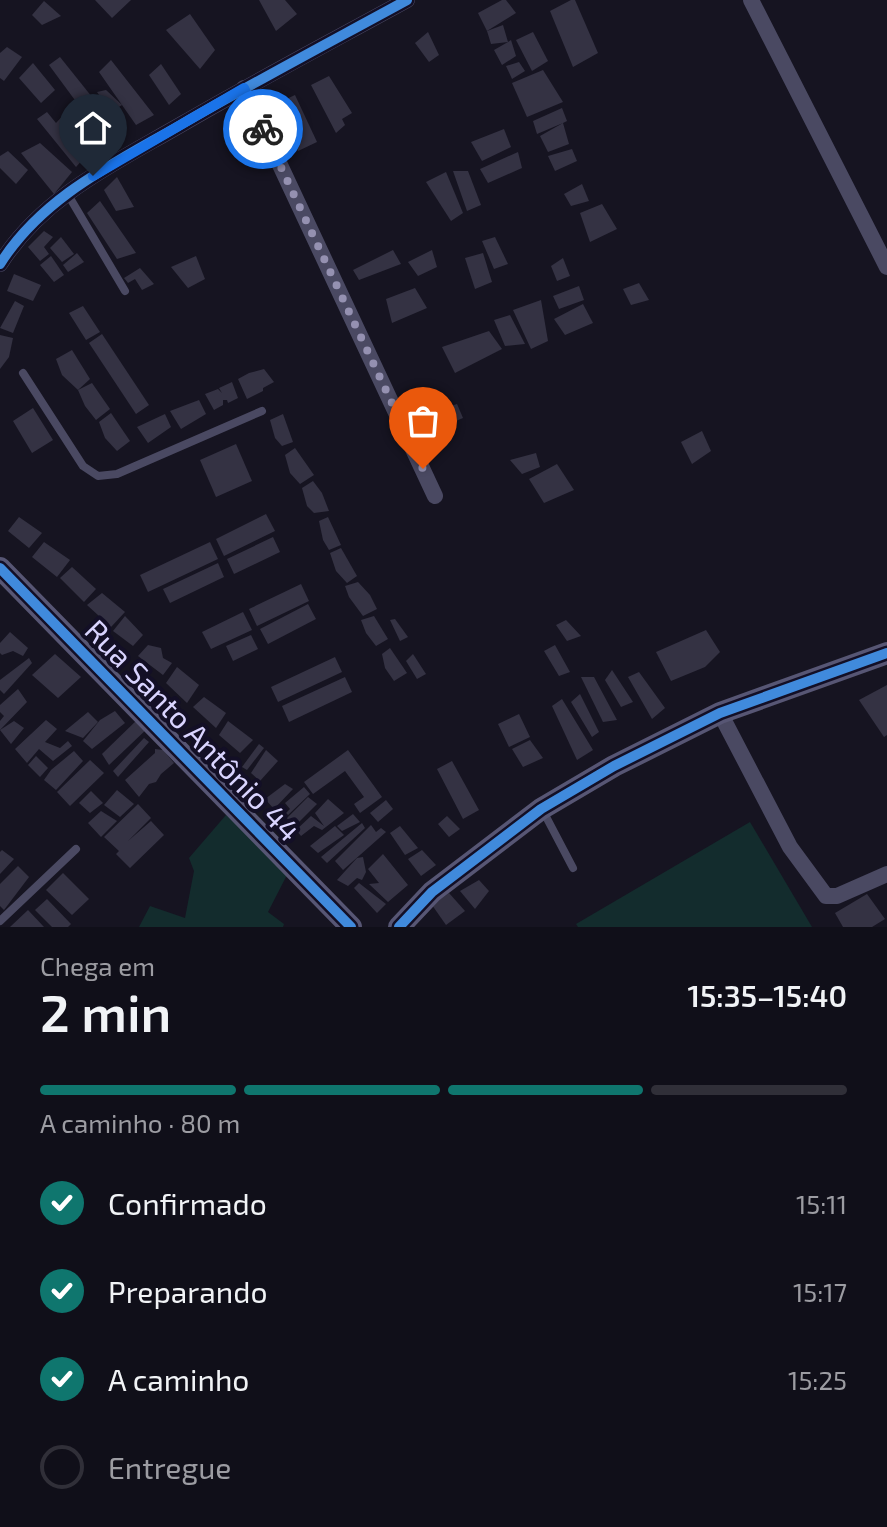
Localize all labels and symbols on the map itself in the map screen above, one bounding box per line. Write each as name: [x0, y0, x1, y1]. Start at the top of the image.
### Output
courier: [223, 89, 303, 169]
pin: [59, 94, 127, 176]
pin: [389, 387, 457, 469]
street label: Rua Santo Antônio 44: [78, 611, 309, 848]

